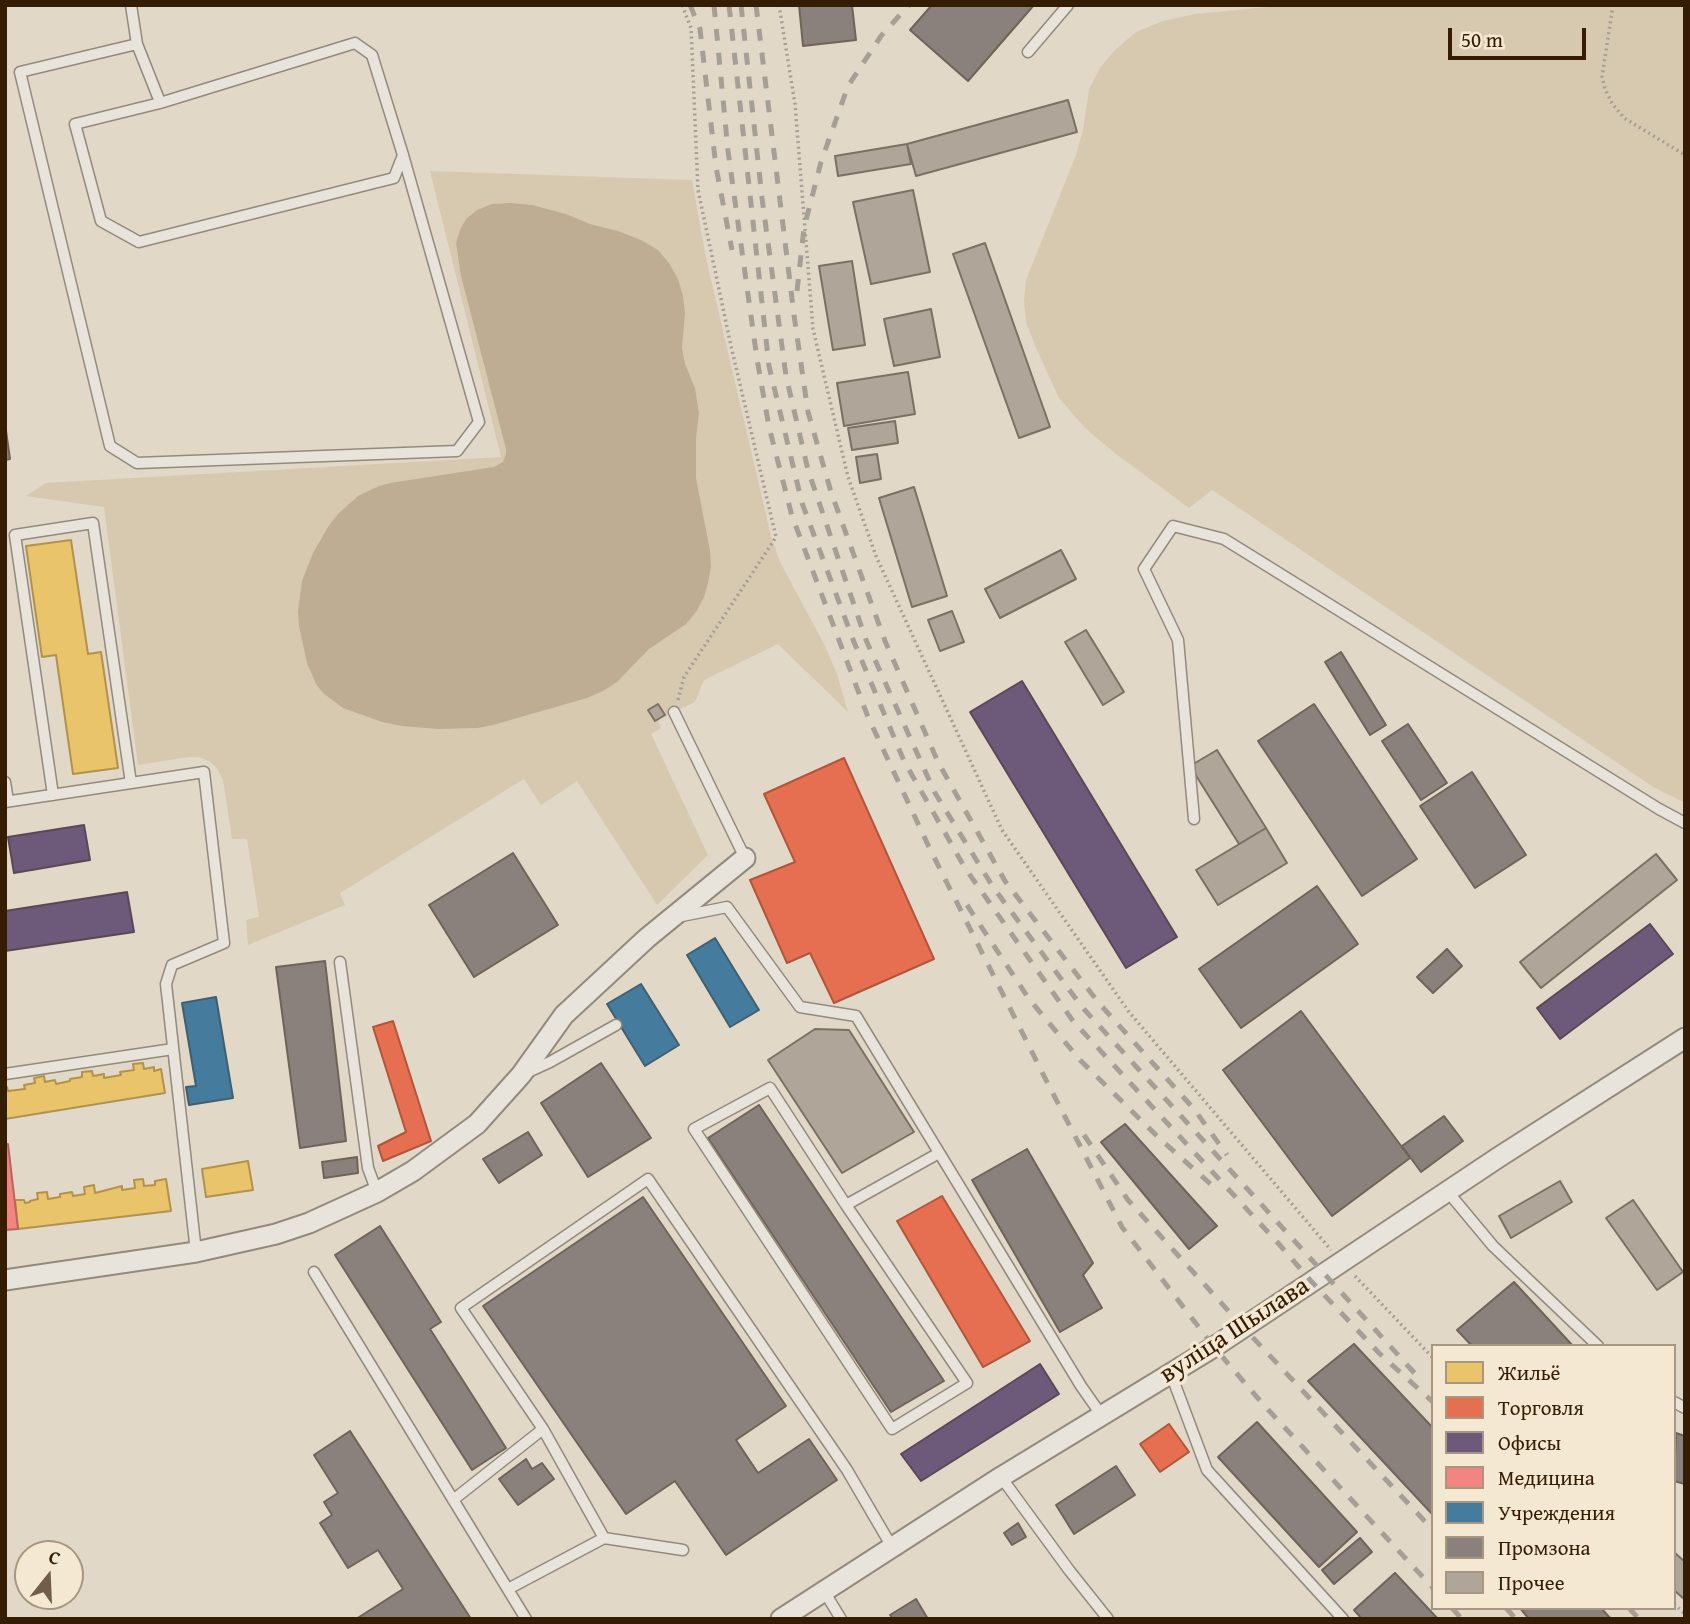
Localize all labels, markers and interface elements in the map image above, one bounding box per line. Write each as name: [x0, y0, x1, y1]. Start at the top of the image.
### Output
scale bar: [1452, 14, 1590, 58]
text: 50 m: [1461, 24, 1503, 55]
street label: вуліца Шылава: [1154, 1271, 1316, 1391]
legend: [1431, 1344, 1676, 1610]
text: Жильё: [1498, 1357, 1560, 1388]
text: Торговля: [1498, 1392, 1584, 1423]
text: Офисы: [1498, 1427, 1561, 1458]
text: Медицина: [1498, 1462, 1595, 1493]
text: Учреждения: [1498, 1497, 1615, 1528]
text: Промзона: [1498, 1532, 1591, 1563]
north arrow: [14, 1540, 84, 1610]
text: С: [45, 1542, 64, 1572]
text: Прочее: [1498, 1567, 1565, 1598]

